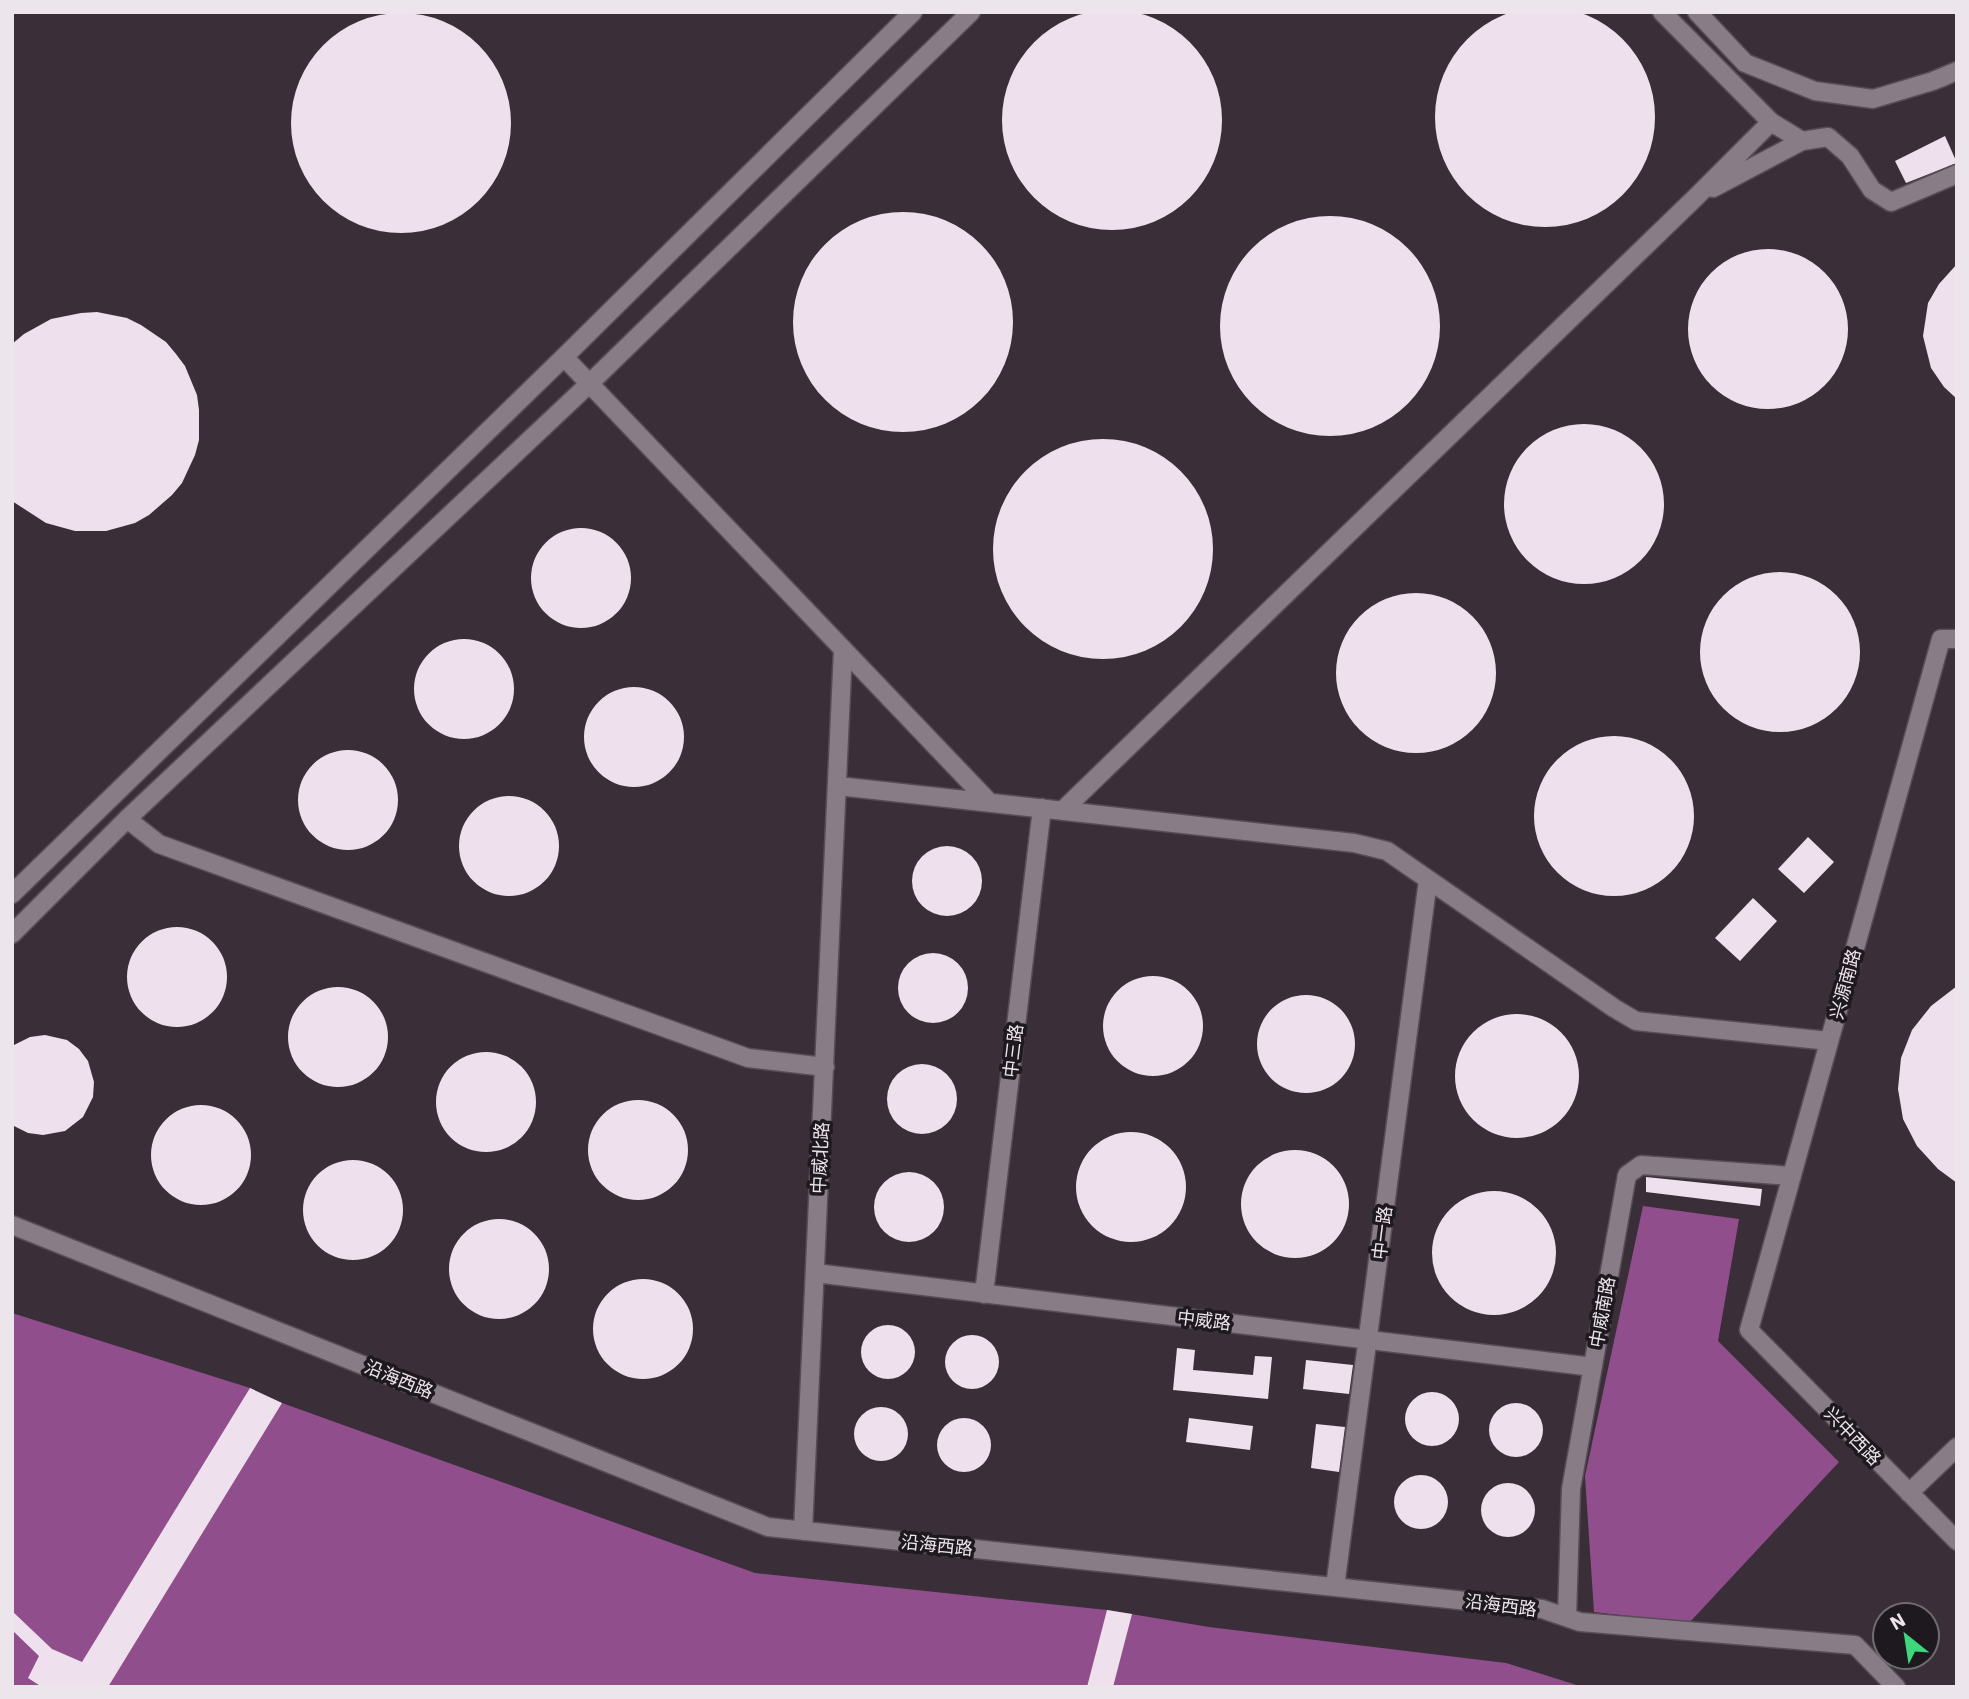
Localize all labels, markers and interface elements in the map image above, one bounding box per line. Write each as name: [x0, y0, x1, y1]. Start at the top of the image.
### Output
street label: 兴源南路: [1825, 946, 1865, 1022]
street label: 中三路: [998, 1023, 1028, 1079]
street label: 中威北路: [807, 1121, 833, 1195]
street label: 中一路: [1367, 1205, 1397, 1261]
street label: 中威南路: [1584, 1275, 1620, 1349]
street label: 中威路: [1176, 1305, 1232, 1335]
street label: 沿海西路: [361, 1355, 437, 1403]
street label: 兴中西路: [1820, 1402, 1886, 1470]
street label: 沿海西路: [900, 1530, 974, 1560]
street label: 沿海西路: [1464, 1589, 1538, 1621]
north arrow: [1871, 1601, 1941, 1671]
text: N: [1886, 1607, 1909, 1635]

